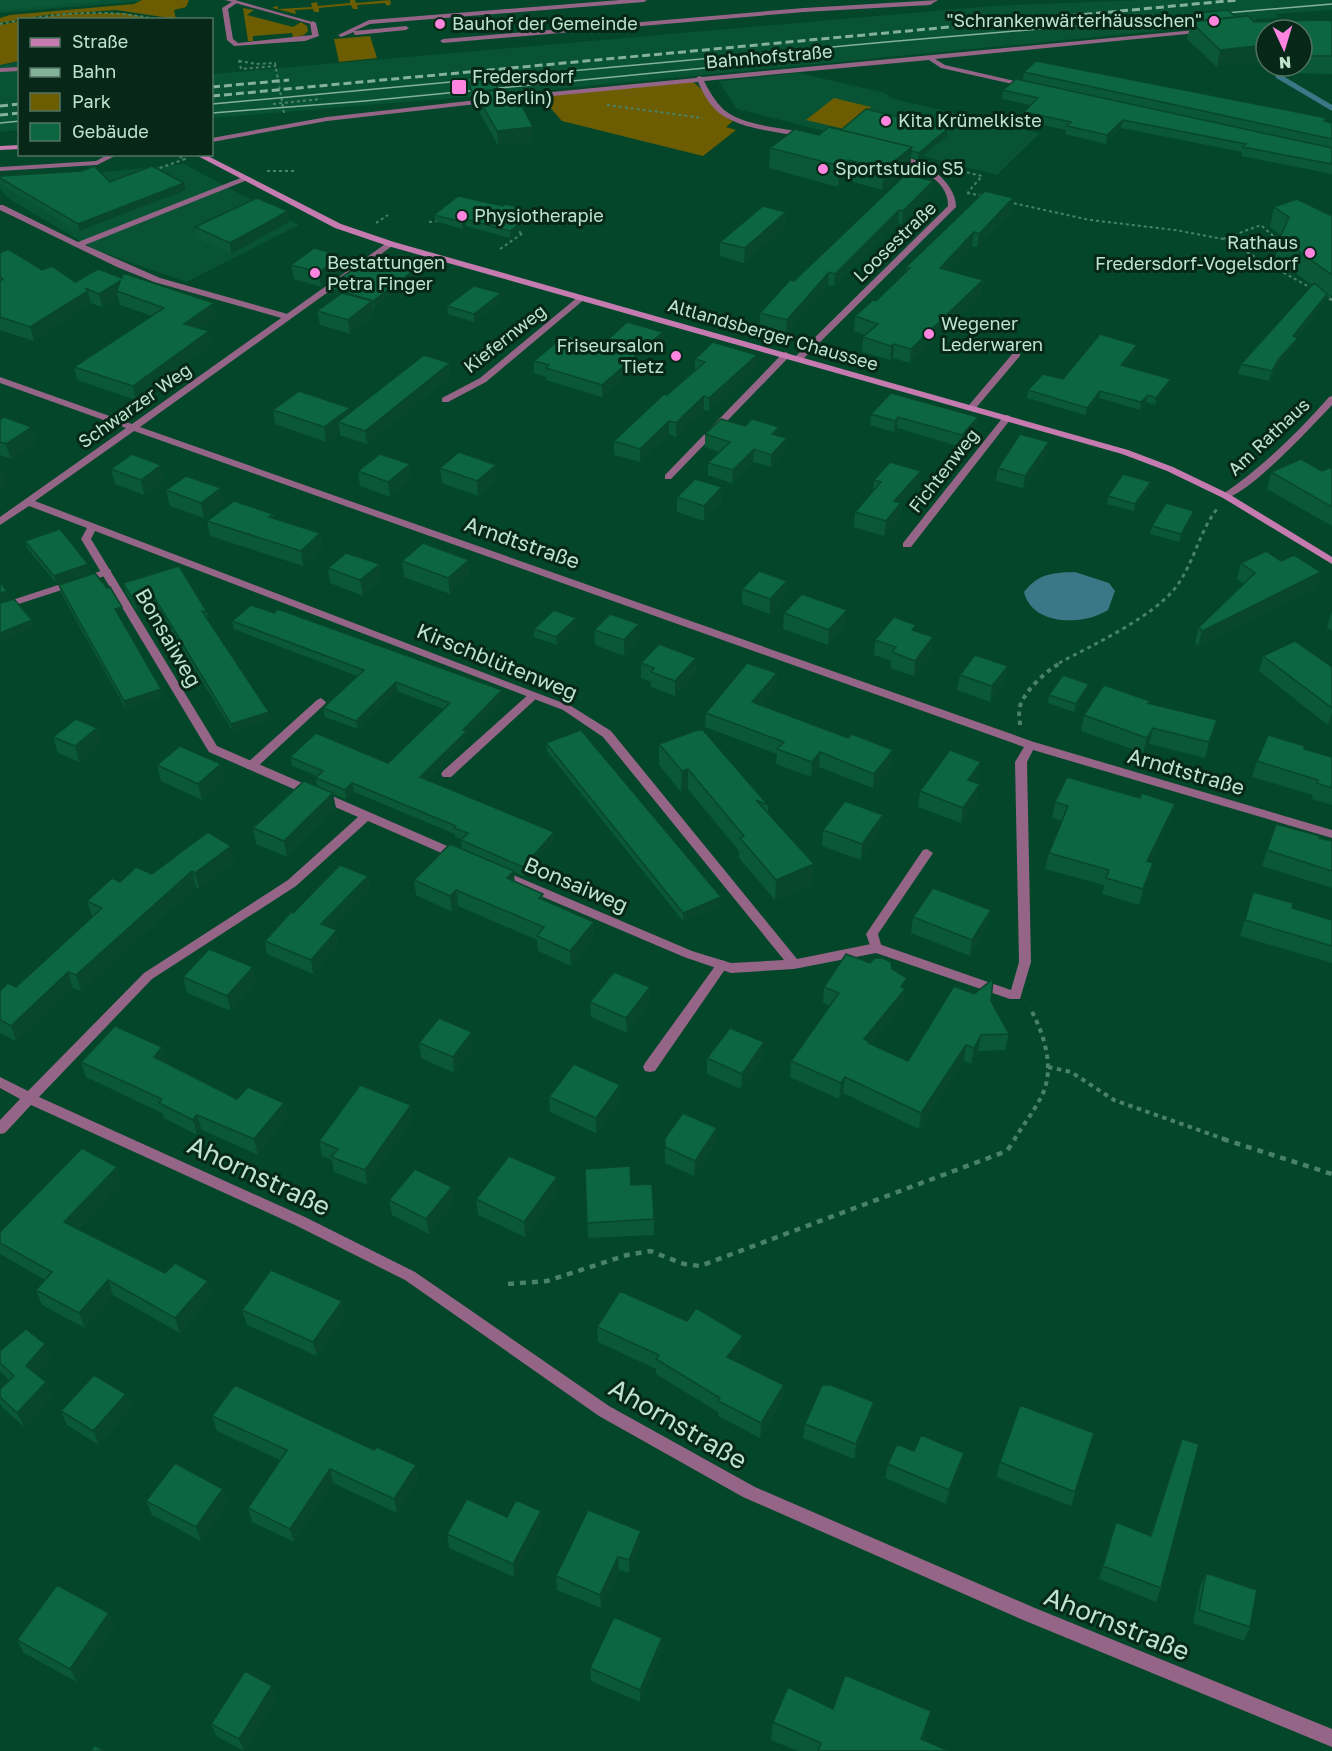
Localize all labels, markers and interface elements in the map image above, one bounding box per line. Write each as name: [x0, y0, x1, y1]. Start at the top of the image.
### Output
place label: "Schrankenwärterhäusschen": [946, 9, 1202, 31]
place label: Bauhof der Gemeinde: [452, 12, 638, 34]
marker: "Schrankenwärterhäusschen": [1207, 14, 1221, 28]
marker: Bauhof der Gemeinde: [433, 17, 447, 31]
legend: [18, 18, 213, 156]
north arrow: [1254, 18, 1314, 78]
text: Straße: [72, 30, 128, 52]
street label: Bahnhofstraße: [705, 39, 833, 73]
text: N: [1278, 53, 1292, 73]
text: Bahn: [72, 60, 116, 82]
place label: Fredersdorf (b Berlin): [472, 65, 574, 108]
marker: Fredersdorf (b Berlin): [450, 78, 468, 96]
text: Park: [72, 90, 111, 112]
place label: Kita Krümelkiste: [898, 109, 1042, 131]
marker: Kita Krümelkiste: [879, 114, 893, 128]
text: Gebäude: [72, 120, 149, 142]
place label: Sportstudio S5: [835, 157, 964, 179]
marker: Sportstudio S5: [816, 162, 830, 176]
street label: Loosestraße: [848, 196, 940, 286]
place label: Physiotherapie: [474, 204, 604, 226]
marker: Physiotherapie: [455, 209, 469, 223]
place label: Rathaus Fredersdorf-Vogelsdorf: [1095, 231, 1298, 274]
marker: Rathaus Fredersdorf-Vogelsdorf: [1303, 246, 1317, 260]
place label: Bestattungen Petra Finger: [327, 251, 445, 294]
marker: Bestattungen Petra Finger: [308, 266, 322, 280]
street label: Altlandsberger Chaussee: [666, 293, 881, 375]
street label: Kiefernweg: [459, 299, 550, 377]
place label: Wegener Lederwaren: [941, 312, 1043, 355]
marker: Wegener Lederwaren: [922, 327, 936, 341]
place label: Friseursalon Tietz: [556, 334, 664, 377]
marker: Friseursalon Tietz: [669, 349, 683, 363]
street label: Schwarzer Weg: [74, 358, 195, 452]
street label: Am Rathaus: [1223, 393, 1314, 480]
street label: Fichtenweg: [904, 424, 983, 517]
street label: Arndtstraße: [461, 510, 583, 574]
street label: Bonsaiweg: [130, 583, 208, 692]
street label: Kirschblütenweg: [413, 617, 582, 705]
street label: Arndtstraße: [1125, 742, 1248, 800]
street label: Bonsaiweg: [521, 851, 632, 918]
street label: Ahornstraße: [183, 1129, 336, 1222]
street label: Ahornstraße: [604, 1372, 753, 1476]
street label: Ahornstraße: [1040, 1580, 1194, 1667]

